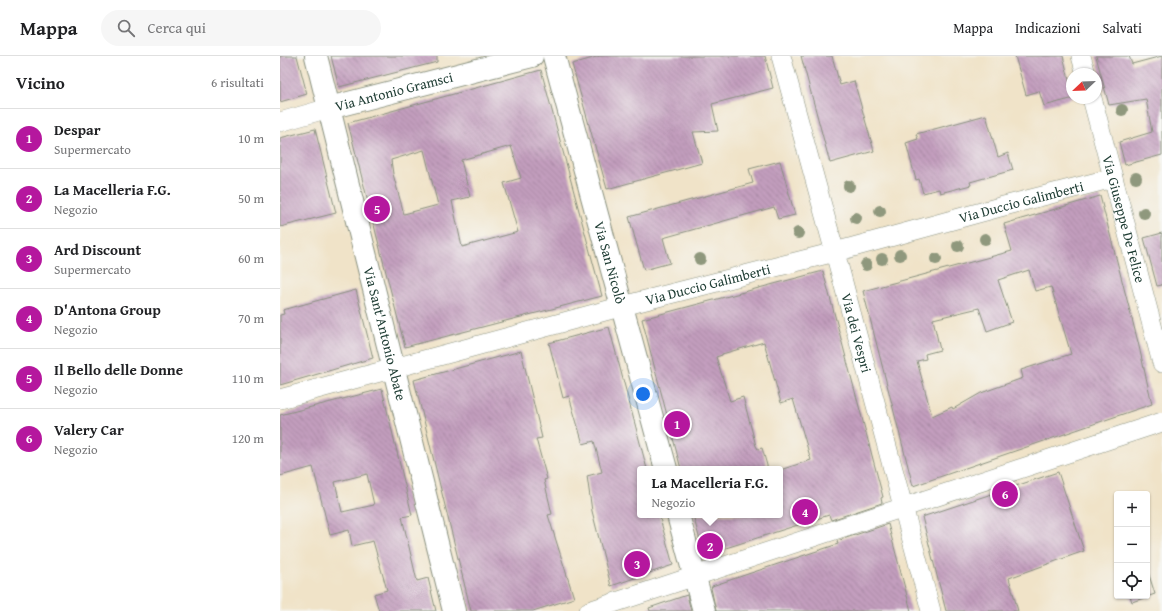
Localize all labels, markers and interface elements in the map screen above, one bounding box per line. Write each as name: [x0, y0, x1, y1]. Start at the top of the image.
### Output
search box: [101, 10, 381, 46]
text: Mappa: [20, 14, 77, 42]
icon: search: [115, 17, 137, 39]
text: Cerca qui: [147, 17, 206, 38]
text: Mappa: [953, 18, 993, 38]
text: Indicazioni: [1015, 18, 1080, 38]
text: Salvati: [1102, 18, 1142, 38]
street label: Via Antonio Gramsci: [333, 67, 455, 116]
north arrow: [1066, 68, 1102, 104]
text: Vicino: [16, 70, 65, 95]
text: 6 risultati: [211, 73, 264, 92]
text: Despar: [54, 119, 101, 140]
text: 1: [26, 129, 32, 148]
text: 10 m: [238, 129, 264, 148]
text: Supermercato: [54, 140, 131, 159]
street label: Via Giuseppe De Felice: [1097, 153, 1150, 285]
street label: Via Duccio Galimberti: [957, 176, 1086, 228]
text: La Macelleria F.G.: [54, 179, 171, 200]
text: 2: [26, 189, 32, 208]
text: 50 m: [238, 189, 264, 208]
pin: 5: [364, 194, 390, 224]
text: Negozio: [54, 200, 98, 219]
street label: Via San Nicolò: [589, 219, 631, 306]
text: Ard Discount: [54, 239, 141, 260]
text: 3: [26, 249, 32, 268]
text: 60 m: [238, 249, 264, 268]
street label: Via Duccio Galimberti: [643, 259, 773, 310]
text: Supermercato: [54, 260, 131, 279]
street label: Via Sant'Antonio Abate: [359, 265, 411, 403]
street label: Via dei Vespri: [836, 291, 877, 375]
text: D'Antona Group: [54, 299, 161, 320]
text: 4: [26, 309, 32, 328]
text: 70 m: [238, 309, 264, 328]
text: Negozio: [54, 320, 98, 339]
text: Il Bello delle Donne: [54, 359, 183, 380]
text: 5: [26, 369, 32, 388]
text: 110 m: [232, 369, 264, 388]
text: Negozio: [54, 380, 98, 399]
your location: [633, 384, 653, 404]
pin: 1: [664, 409, 690, 439]
text: Valery Car: [54, 419, 124, 440]
text: 6: [26, 429, 32, 448]
text: 120 m: [232, 429, 264, 448]
text: Negozio: [54, 440, 98, 459]
popup: [637, 466, 783, 518]
text: La Macelleria F.G.: [652, 472, 768, 493]
pin: 6: [992, 479, 1018, 509]
map controls: [1114, 491, 1150, 599]
button: +: [1114, 491, 1150, 527]
text: Negozio: [652, 493, 695, 512]
pin: 4: [792, 497, 818, 527]
button: −: [1114, 527, 1150, 563]
pin: 2: [697, 531, 723, 561]
pin: 3: [624, 549, 650, 579]
button: locate: [1114, 563, 1150, 599]

